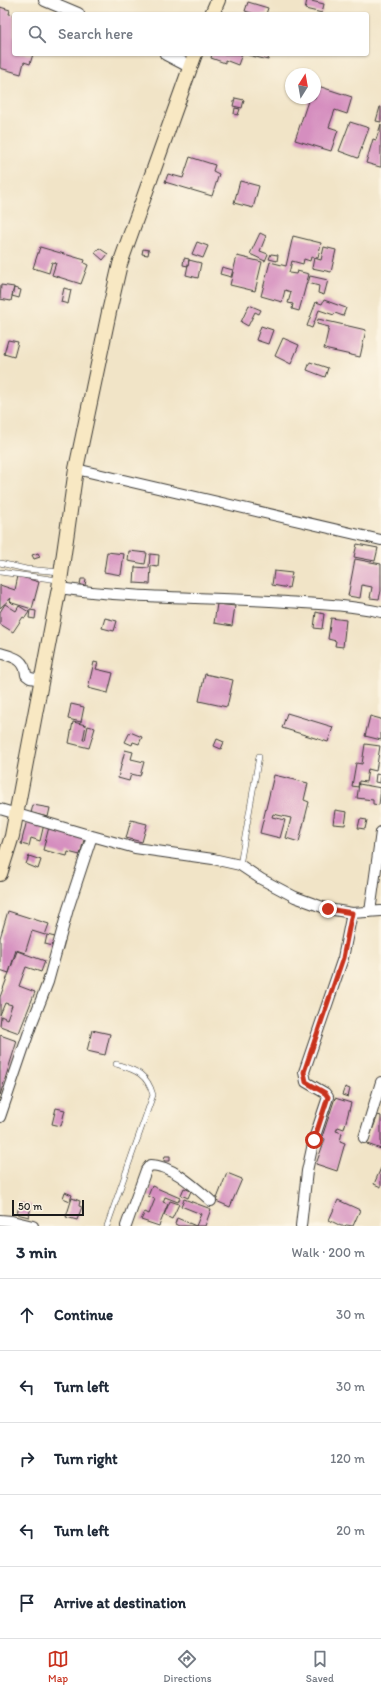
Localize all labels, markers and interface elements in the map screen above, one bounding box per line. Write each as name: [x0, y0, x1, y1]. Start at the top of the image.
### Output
search box: [12, 12, 369, 56]
icon: search: [26, 23, 48, 45]
text: Search here: [58, 25, 133, 43]
north arrow: [285, 68, 321, 104]
route end: [319, 900, 337, 918]
route start: [305, 1131, 323, 1149]
scale bar: [12, 1198, 84, 1217]
text: 50 m: [18, 1200, 42, 1213]
text: 3 min: [16, 1242, 57, 1262]
text: Walk · 200 m: [292, 1245, 365, 1260]
icon: ahead: [16, 1304, 38, 1326]
text: Continue: [54, 1306, 113, 1324]
text: 30 m: [336, 1307, 365, 1322]
icon: left: [16, 1376, 38, 1398]
text: Turn left: [54, 1378, 109, 1396]
text: 30 m: [336, 1379, 365, 1394]
icon: right: [16, 1448, 38, 1470]
text: Turn right: [54, 1450, 118, 1468]
text: 120 m: [330, 1451, 365, 1466]
icon: left: [16, 1520, 38, 1542]
text: Turn left: [54, 1522, 109, 1540]
text: 20 m: [336, 1523, 365, 1538]
icon: arrive: [16, 1592, 38, 1614]
text: Arrive at destination: [54, 1594, 186, 1612]
tab: Map: [47, 1648, 69, 1685]
tab: Directions: [163, 1648, 212, 1685]
tab: Saved: [306, 1648, 334, 1685]

